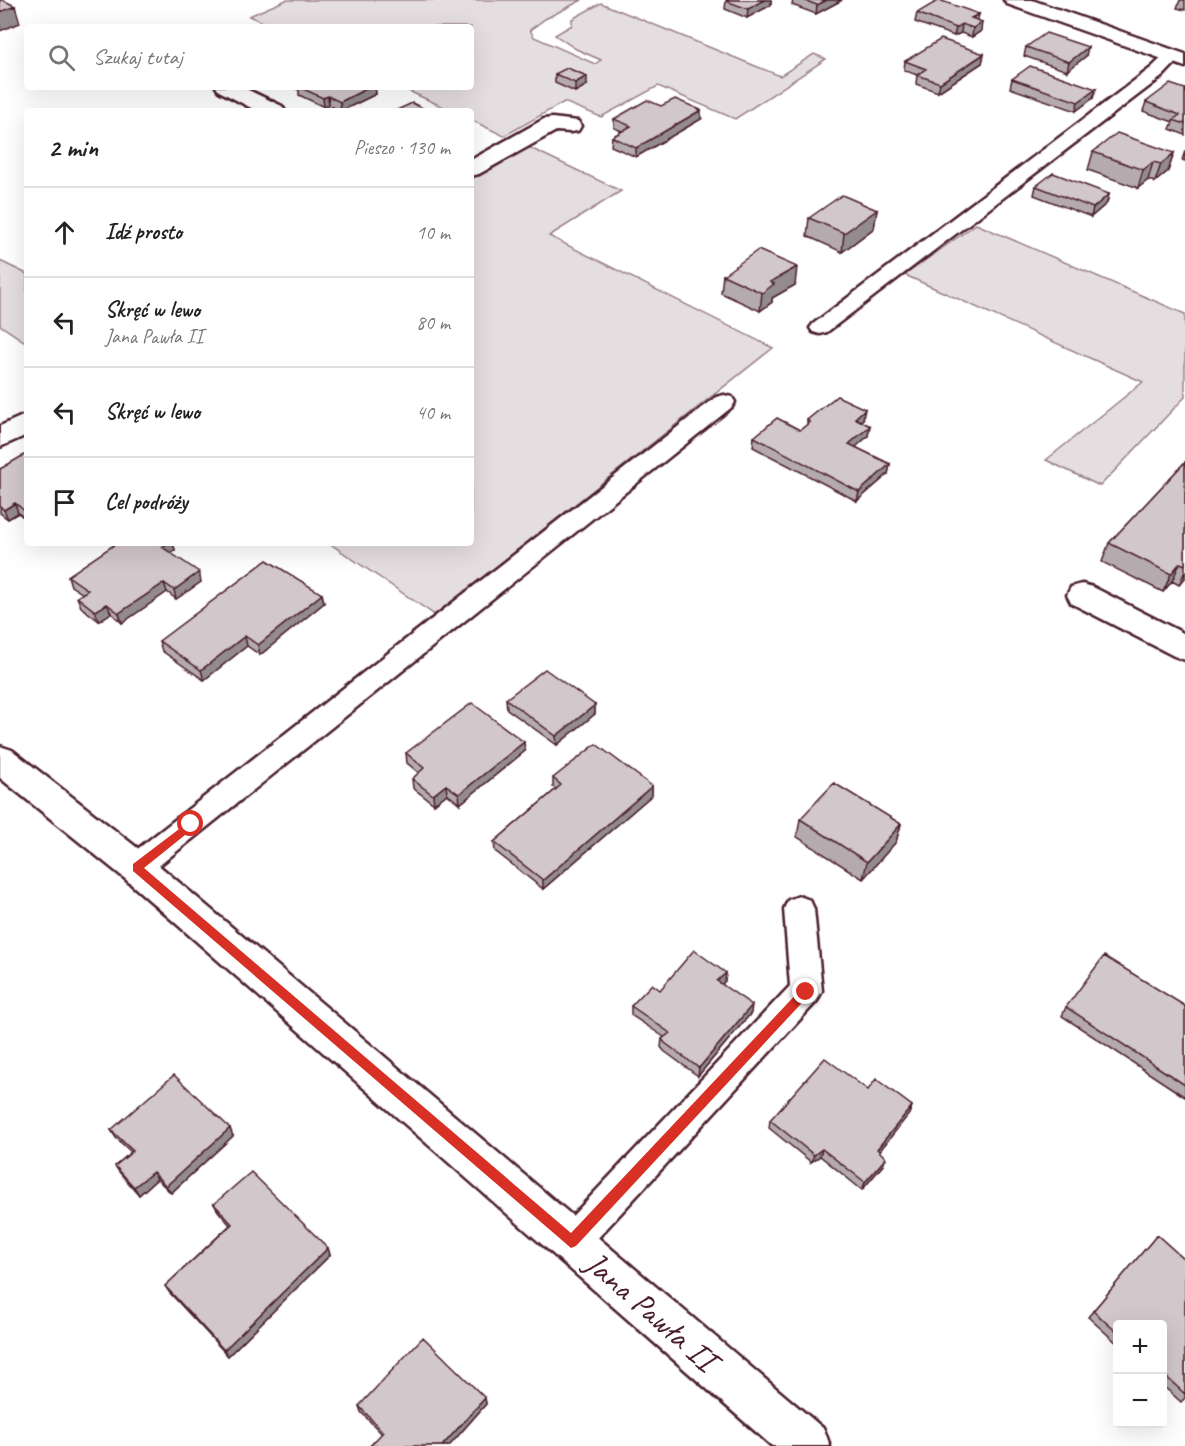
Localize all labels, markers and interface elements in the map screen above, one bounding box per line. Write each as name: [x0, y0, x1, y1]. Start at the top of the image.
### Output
search box: [24, 24, 474, 90]
icon: search: [45, 41, 78, 74]
text: Szukaj tutaj: [93, 43, 183, 71]
text: 2 min: [48, 131, 98, 164]
text: Pieszo · 130 m: [354, 135, 450, 160]
icon: ahead: [48, 216, 81, 249]
text: Idź prosto: [105, 218, 182, 246]
text: 10 m: [416, 220, 450, 245]
text: Skręć w lewo: [105, 296, 200, 324]
icon: left: [48, 306, 81, 339]
text: 80 m: [416, 310, 450, 335]
text: Jana Pawła II: [105, 324, 203, 349]
icon: left: [48, 396, 81, 429]
text: Skręć w lewo: [105, 398, 200, 426]
text: 40 m: [416, 400, 450, 425]
icon: arrive: [48, 486, 81, 519]
text: Cel podróży: [105, 488, 188, 516]
route start: [177, 810, 203, 836]
route end: [792, 978, 818, 1004]
street label: Jana Pawła II: [575, 1241, 731, 1384]
map controls: [1113, 1320, 1167, 1428]
button: +: [1113, 1320, 1167, 1374]
button: −: [1113, 1374, 1167, 1428]

